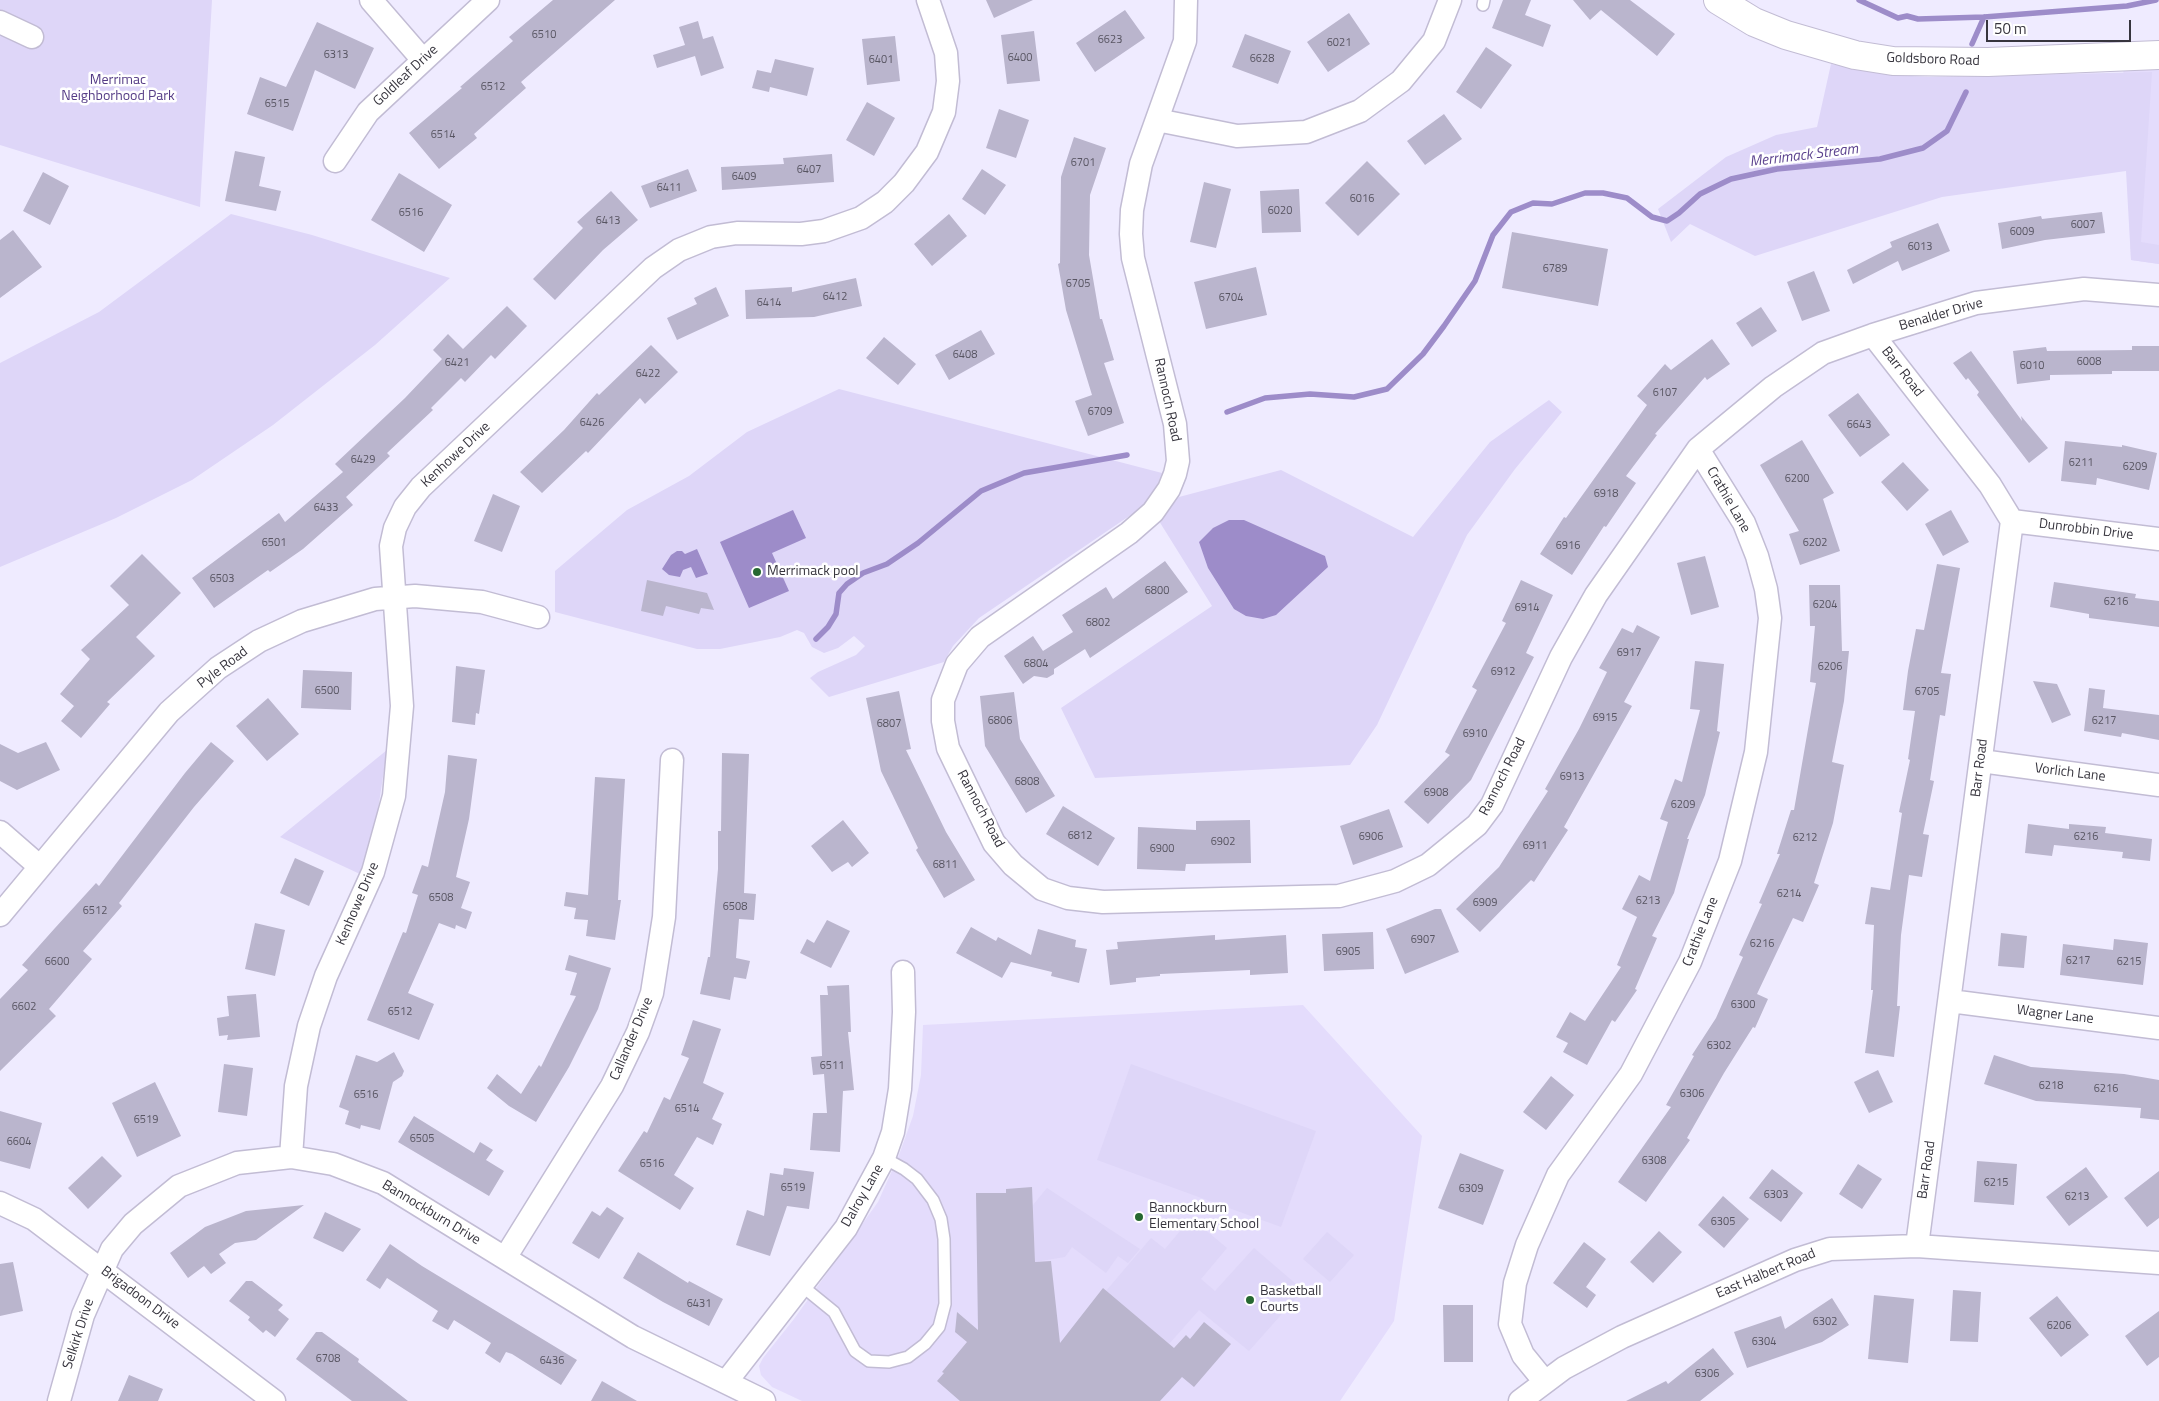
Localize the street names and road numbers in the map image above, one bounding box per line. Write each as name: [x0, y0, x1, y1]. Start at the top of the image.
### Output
street label: Goldleaf Drive: [370, 42, 442, 110]
street label: Goldsboro Road: [1886, 50, 1980, 70]
street label: Benalder Drive: [1897, 295, 1985, 335]
street label: Barr Road: [1877, 344, 1927, 400]
street label: Rannoch Road: [1150, 357, 1184, 443]
street label: Kenhowe Drive: [418, 419, 494, 491]
street label: Crathie Lane: [1702, 464, 1754, 536]
street label: Dunrobbin Drive: [2038, 516, 2134, 544]
street label: Pyle Road: [194, 644, 252, 692]
street label: Rannoch Road: [1476, 735, 1530, 819]
street label: Barr Road: [1968, 738, 1992, 798]
street label: Vorlich Lane: [2034, 760, 2106, 786]
street label: Rannoch Road: [953, 767, 1007, 851]
street label: Kenhowe Drive: [333, 860, 383, 948]
street label: Crathie Lane: [1679, 895, 1723, 969]
street label: Callander Drive: [607, 995, 657, 1083]
street label: Wagner Lane: [2016, 1002, 2094, 1028]
street label: Barr Road: [1915, 1140, 1939, 1200]
street label: Dalroy Lane: [838, 1162, 888, 1230]
street label: Bannockburn Drive: [379, 1177, 483, 1249]
street label: East Halbert Road: [1714, 1245, 1818, 1303]
street label: Brigadoon Drive: [97, 1263, 183, 1333]
street label: Selkirk Drive: [60, 1297, 98, 1371]

